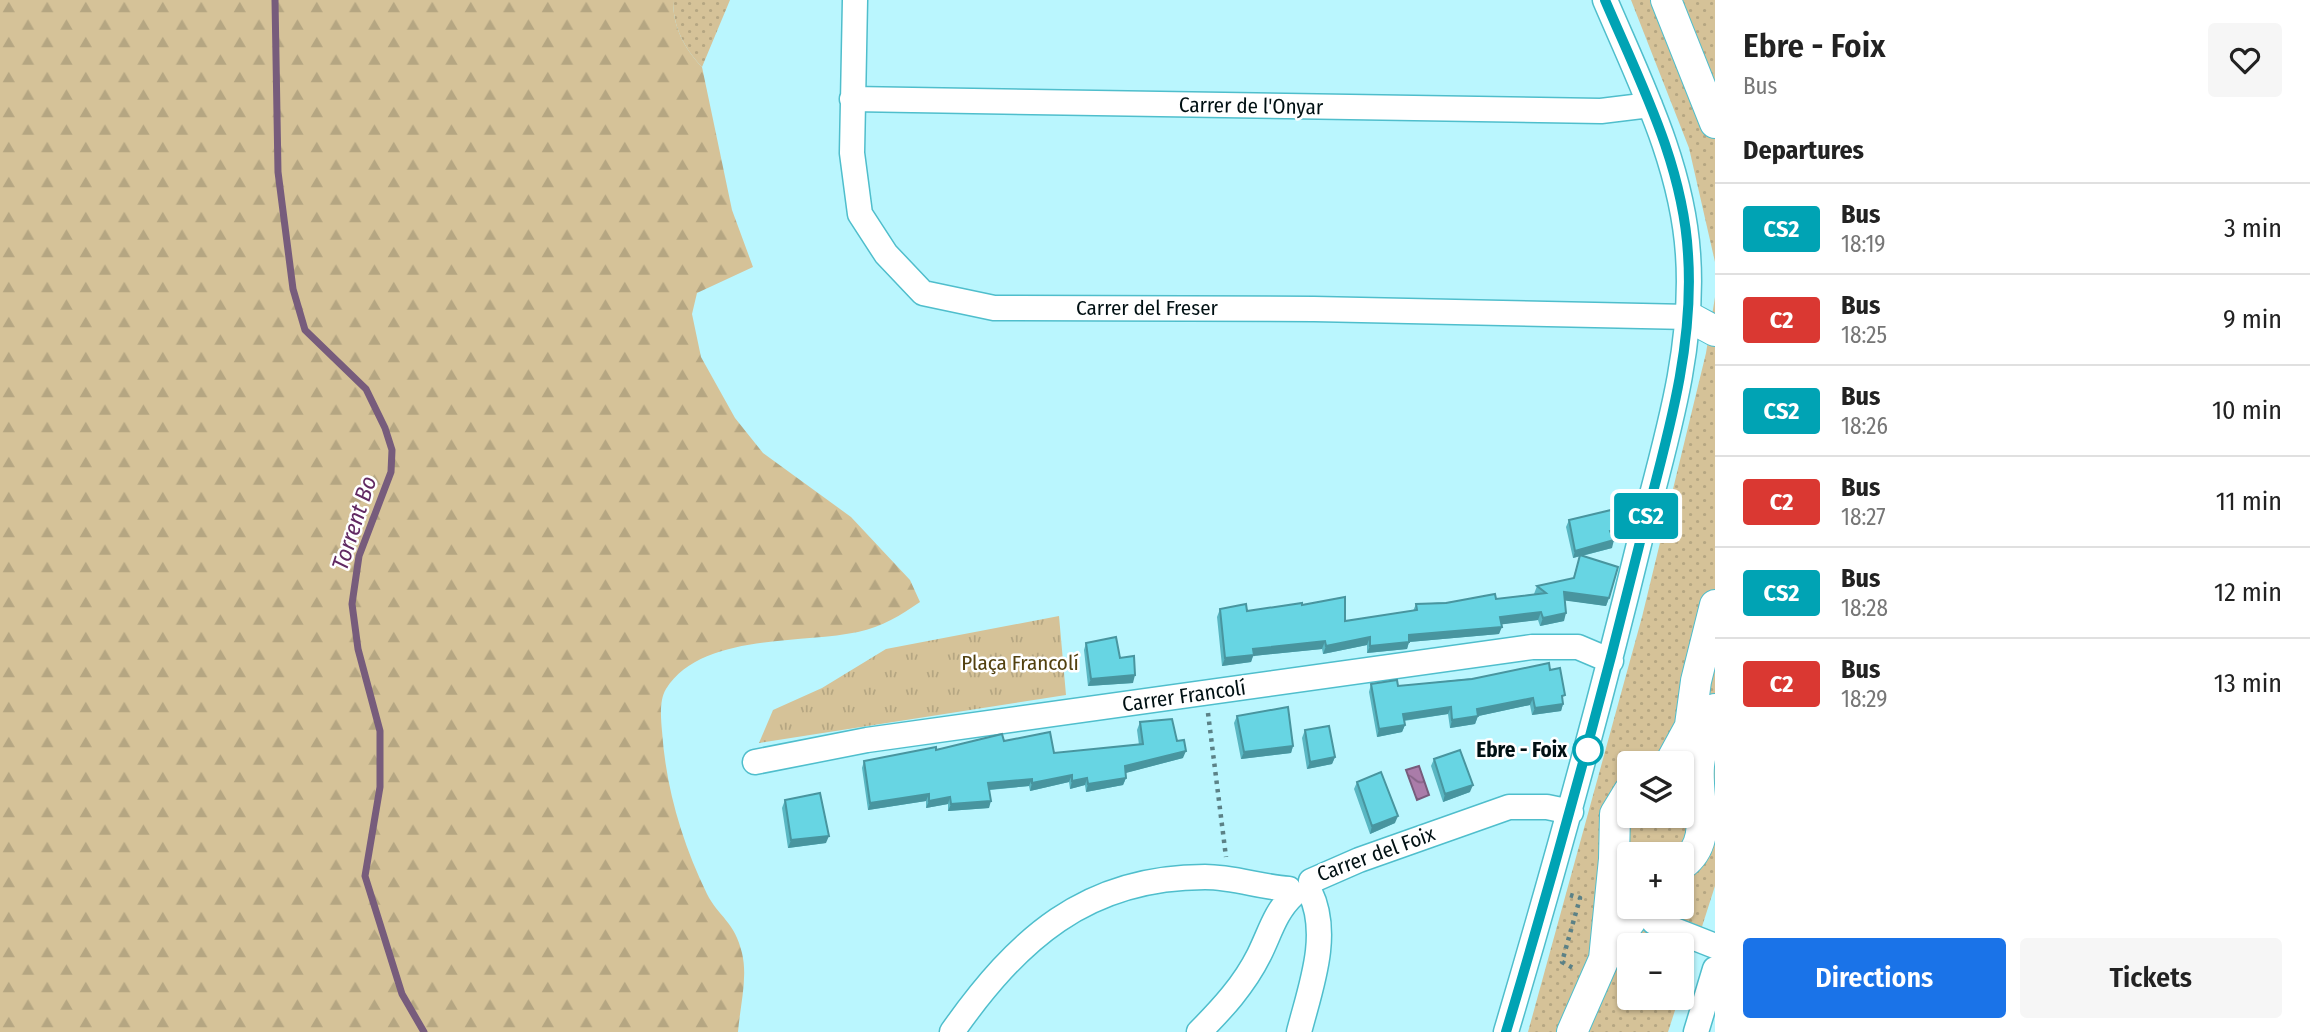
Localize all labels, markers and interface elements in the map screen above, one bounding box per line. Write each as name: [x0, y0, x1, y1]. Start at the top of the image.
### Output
button: heart: [2208, 23, 2282, 97]
text: Ebre - Foix: [1743, 26, 1885, 66]
text: Bus: [1743, 72, 1777, 100]
street label: Carrer de l'Onyar: [1179, 92, 1324, 120]
text: Departures: [1743, 135, 1864, 166]
text: Bus: [1841, 199, 1880, 230]
text: 3 min: [2224, 213, 2282, 244]
text: CS2: [1764, 215, 1799, 243]
text: 18:19: [1841, 230, 1886, 258]
text: Bus: [1841, 290, 1880, 321]
street label: Carrer del Freser: [1076, 295, 1219, 321]
text: 9 min: [2223, 304, 2282, 335]
text: C2: [1770, 306, 1793, 334]
text: 18:25: [1841, 321, 1887, 349]
text: Bus: [1841, 381, 1880, 412]
text: 10 min: [2212, 395, 2282, 426]
text: CS2: [1764, 397, 1799, 425]
text: 18:26: [1841, 412, 1888, 440]
text: Bus: [1841, 472, 1880, 503]
water label: Torrent Bo: [326, 473, 382, 573]
text: 11 min: [2216, 486, 2282, 517]
text: C2: [1770, 488, 1793, 516]
line badge: CS2: [1606, 493, 1686, 539]
text: CS2: [1628, 502, 1664, 530]
text: 18:27: [1841, 503, 1886, 531]
text: Bus: [1841, 563, 1880, 594]
text: 12 min: [2214, 577, 2282, 608]
text: CS2: [1764, 579, 1799, 607]
text: 18:28: [1841, 594, 1888, 622]
park label: Plaça Francolí: [961, 650, 1079, 676]
text: Bus: [1841, 654, 1880, 685]
text: 13 min: [2214, 668, 2282, 699]
text: C2: [1770, 670, 1793, 698]
street label: Carrer Francolí: [1121, 674, 1247, 718]
text: 18:29: [1841, 685, 1888, 713]
marker: Ebre - Foix: [1573, 735, 1603, 765]
place label: Ebre - Foix: [1476, 737, 1568, 763]
map controls: [1617, 751, 1694, 1010]
button: layers: [1617, 751, 1694, 828]
street label: Carrer del Foix: [1313, 820, 1439, 887]
button: +: [1617, 842, 1694, 919]
button: −: [1617, 933, 1694, 1010]
button: Directions: [1743, 938, 2006, 1018]
button: Tickets: [2020, 938, 2282, 1018]

